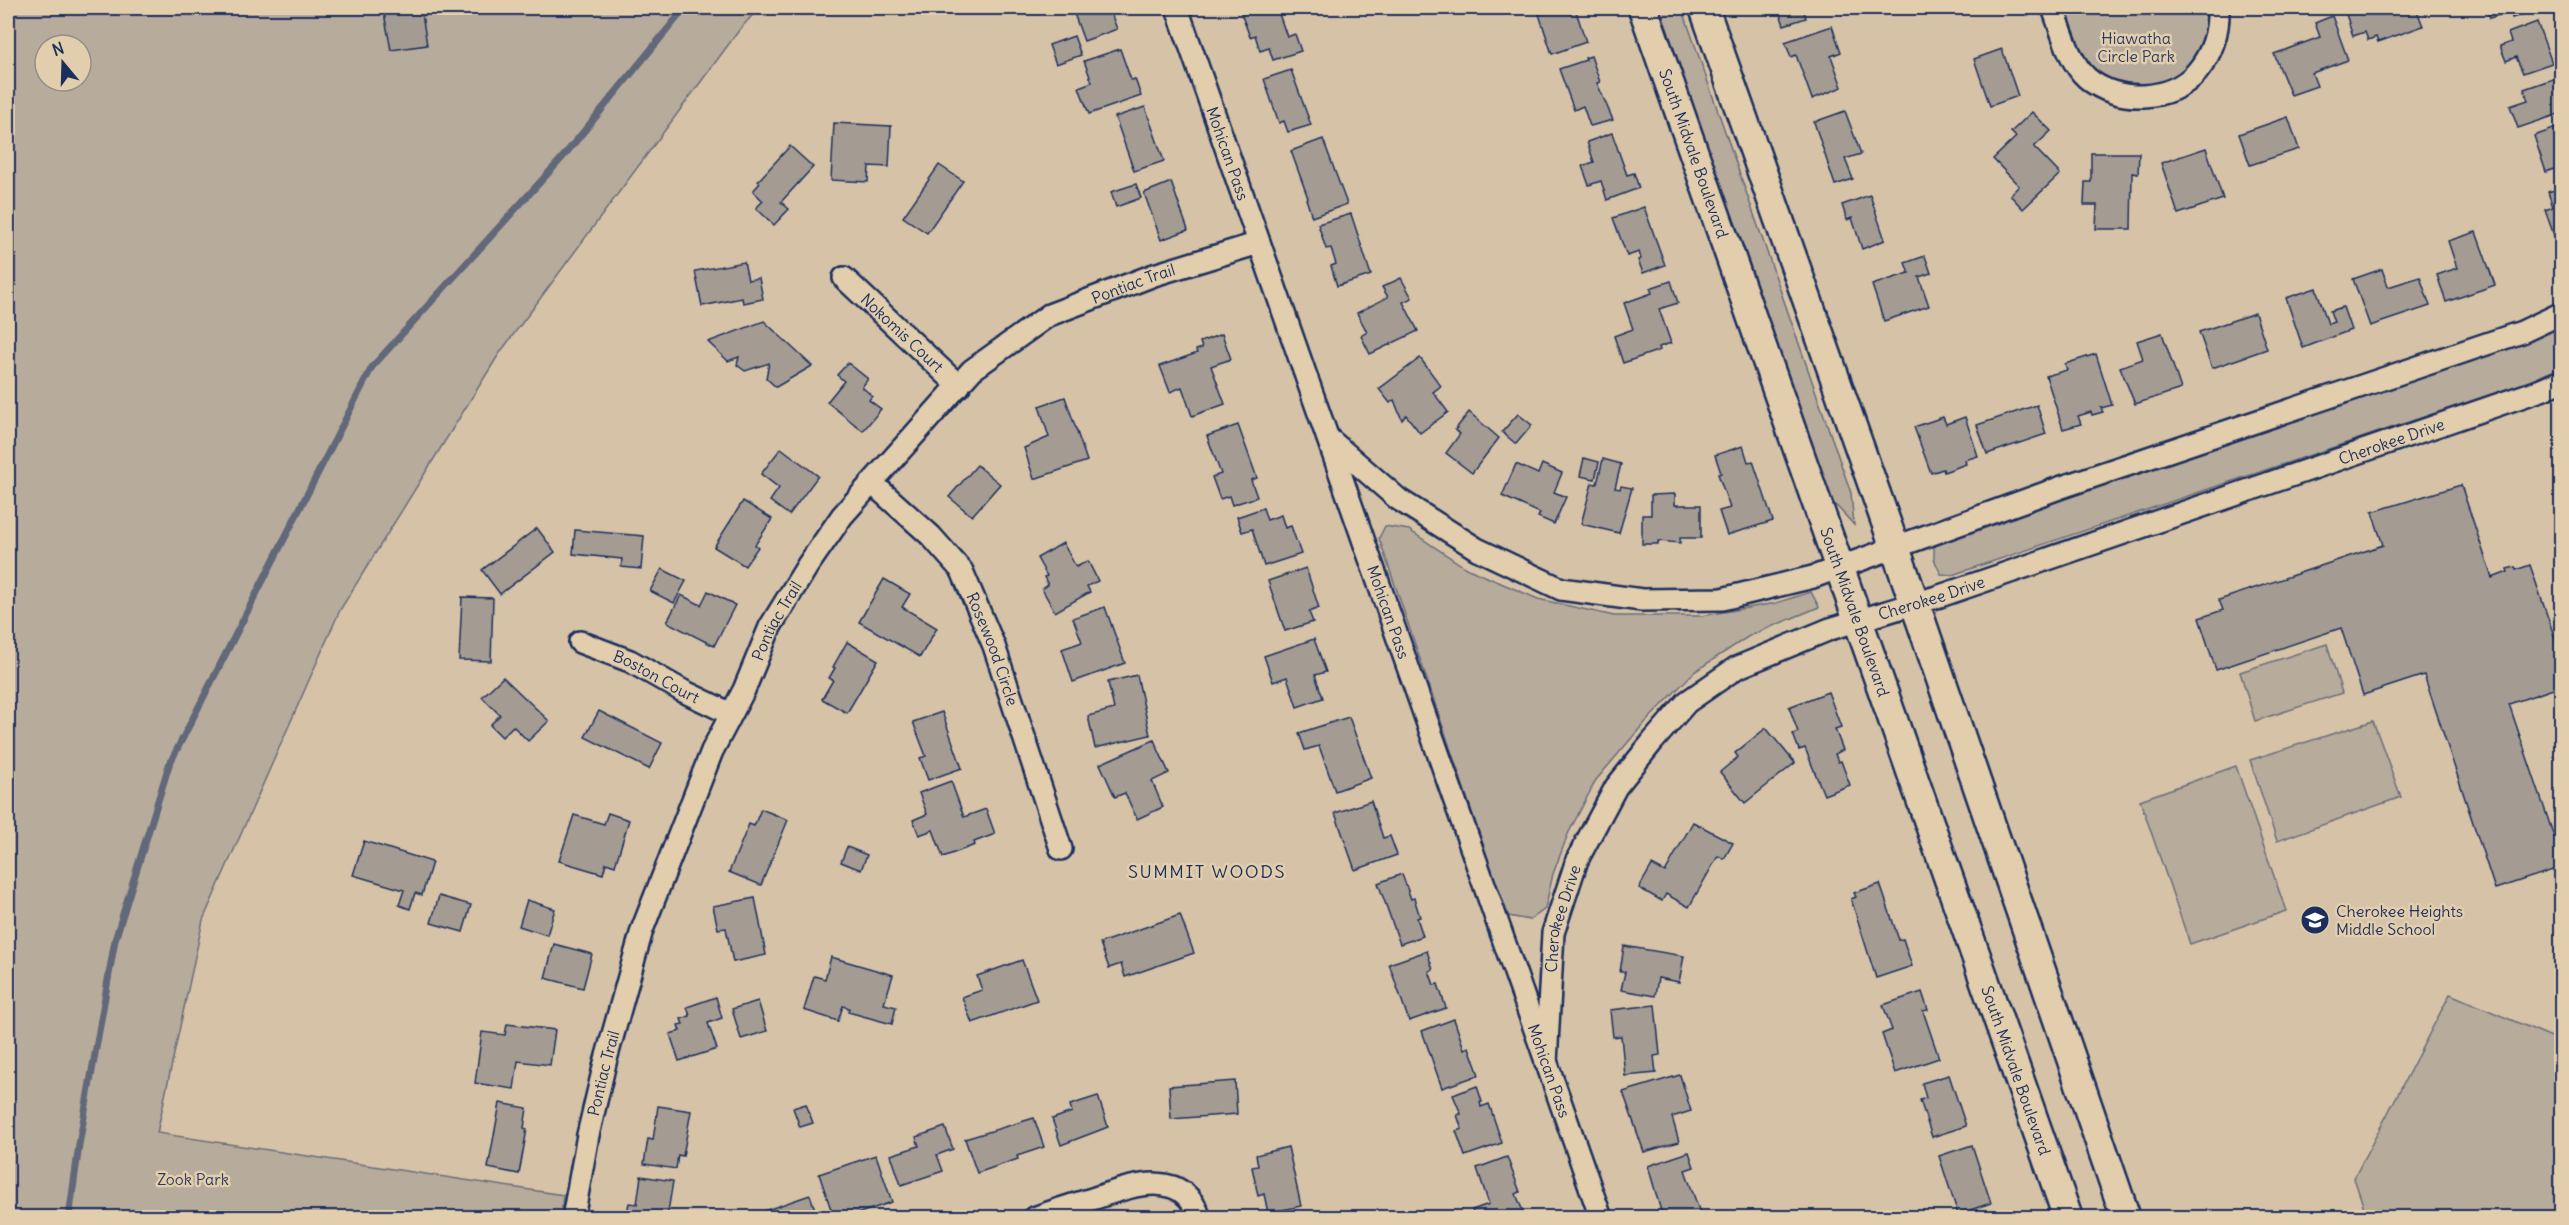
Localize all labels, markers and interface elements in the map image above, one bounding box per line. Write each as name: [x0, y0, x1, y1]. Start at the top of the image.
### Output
park label: Hiawatha Circle Park: [2097, 28, 2175, 66]
north arrow: [33, 33, 93, 93]
text: N: [50, 38, 67, 60]
street label: South Midvale Boulevard: [1655, 66, 1733, 241]
street label: Mohican Pass: [1202, 104, 1254, 203]
street label: Pontiac Trail: [1089, 259, 1177, 308]
street label: Nokomis Court: [857, 289, 948, 377]
street label: Cherokee Drive: [2336, 414, 2447, 469]
street label: South Midvale Boulevard: [1816, 524, 1894, 699]
street label: Mohican Pass: [1363, 563, 1414, 661]
street label: Cherokee Drive: [1876, 571, 1987, 624]
street label: Pontiac Trail: [747, 577, 806, 663]
street label: Rosewood Circle: [962, 589, 1023, 708]
street label: Boston Court: [611, 646, 703, 708]
district label: SUMMIT WOODS: [1128, 860, 1286, 883]
street label: Cherokee Drive: [1541, 862, 1585, 973]
place label: Cherokee Heights Middle School: [2336, 901, 2463, 939]
school or university icon: Cherokee Heights Middle School: [2299, 904, 2331, 936]
street label: South Midvale Boulevard: [1977, 983, 2055, 1158]
street label: Mohican Pass: [1524, 1021, 1575, 1120]
street label: Pontiac Trail: [583, 1028, 624, 1118]
park label: Zook Park: [157, 1169, 229, 1189]

